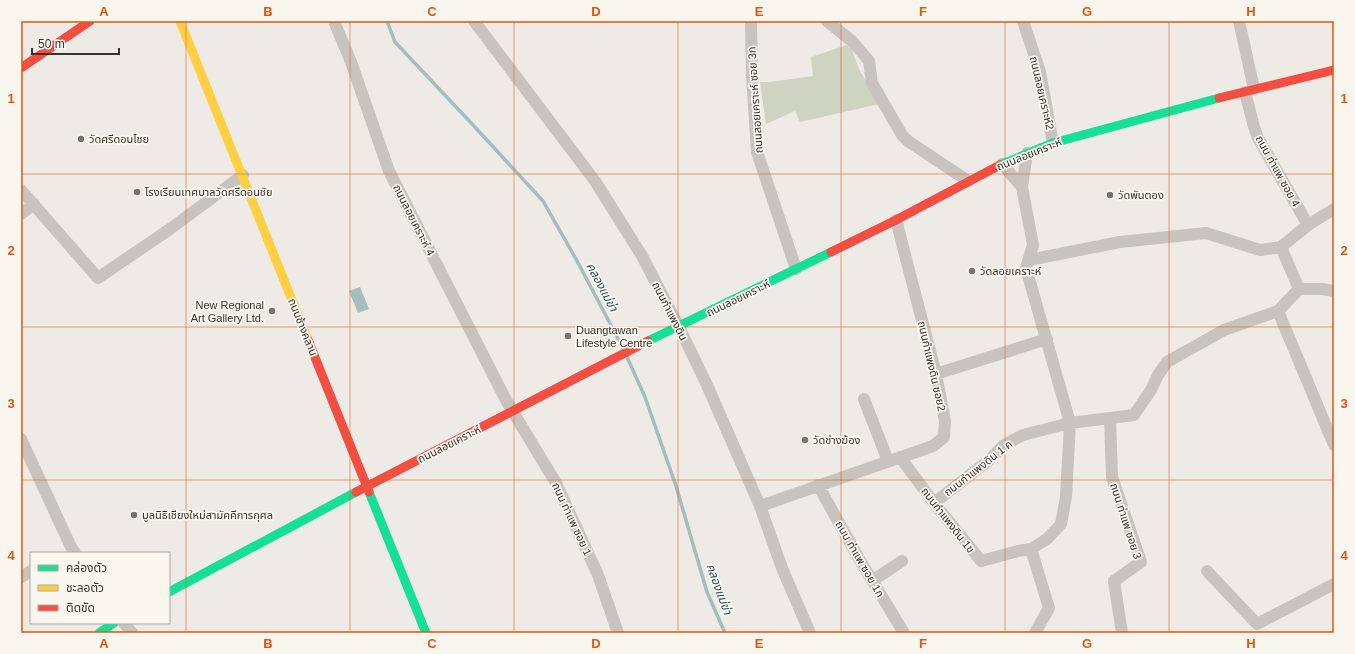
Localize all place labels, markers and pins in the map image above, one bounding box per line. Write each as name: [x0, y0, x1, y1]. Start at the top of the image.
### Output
place label: วัดศรีดอนไชย: [89, 133, 149, 145]
marker: วัดศรีดอนไชย: [76, 134, 86, 144]
place label: โรงเรียนเทศบาลวัดศรีดอนชัย: [145, 186, 272, 198]
marker: โรงเรียนเทศบาลวัดศรีดอนชัย: [132, 187, 142, 197]
place label: วัดพันตอง: [1118, 189, 1164, 201]
marker: วัดพันตอง: [1105, 190, 1115, 200]
place label: วัดลอยเคราะห์: [980, 265, 1041, 277]
marker: วัดลอยเคราะห์: [967, 266, 977, 276]
place label: New Regional Art Gallery Ltd.: [191, 299, 264, 324]
marker: New Regional Art Gallery Ltd.: [267, 306, 277, 316]
place label: Duangtawan Lifestyle Centre: [576, 324, 652, 349]
marker: Duangtawan Lifestyle Centre: [563, 331, 573, 341]
place label: วัดช่างฆ้อง: [813, 434, 861, 446]
marker: วัดช่างฆ้อง: [800, 435, 810, 445]
place label: มูลนิธิเชียงใหม่สามัคคีการกุศล: [142, 509, 273, 522]
marker: มูลนิธิเชียงใหม่สามัคคีการกุศล: [129, 510, 139, 520]

